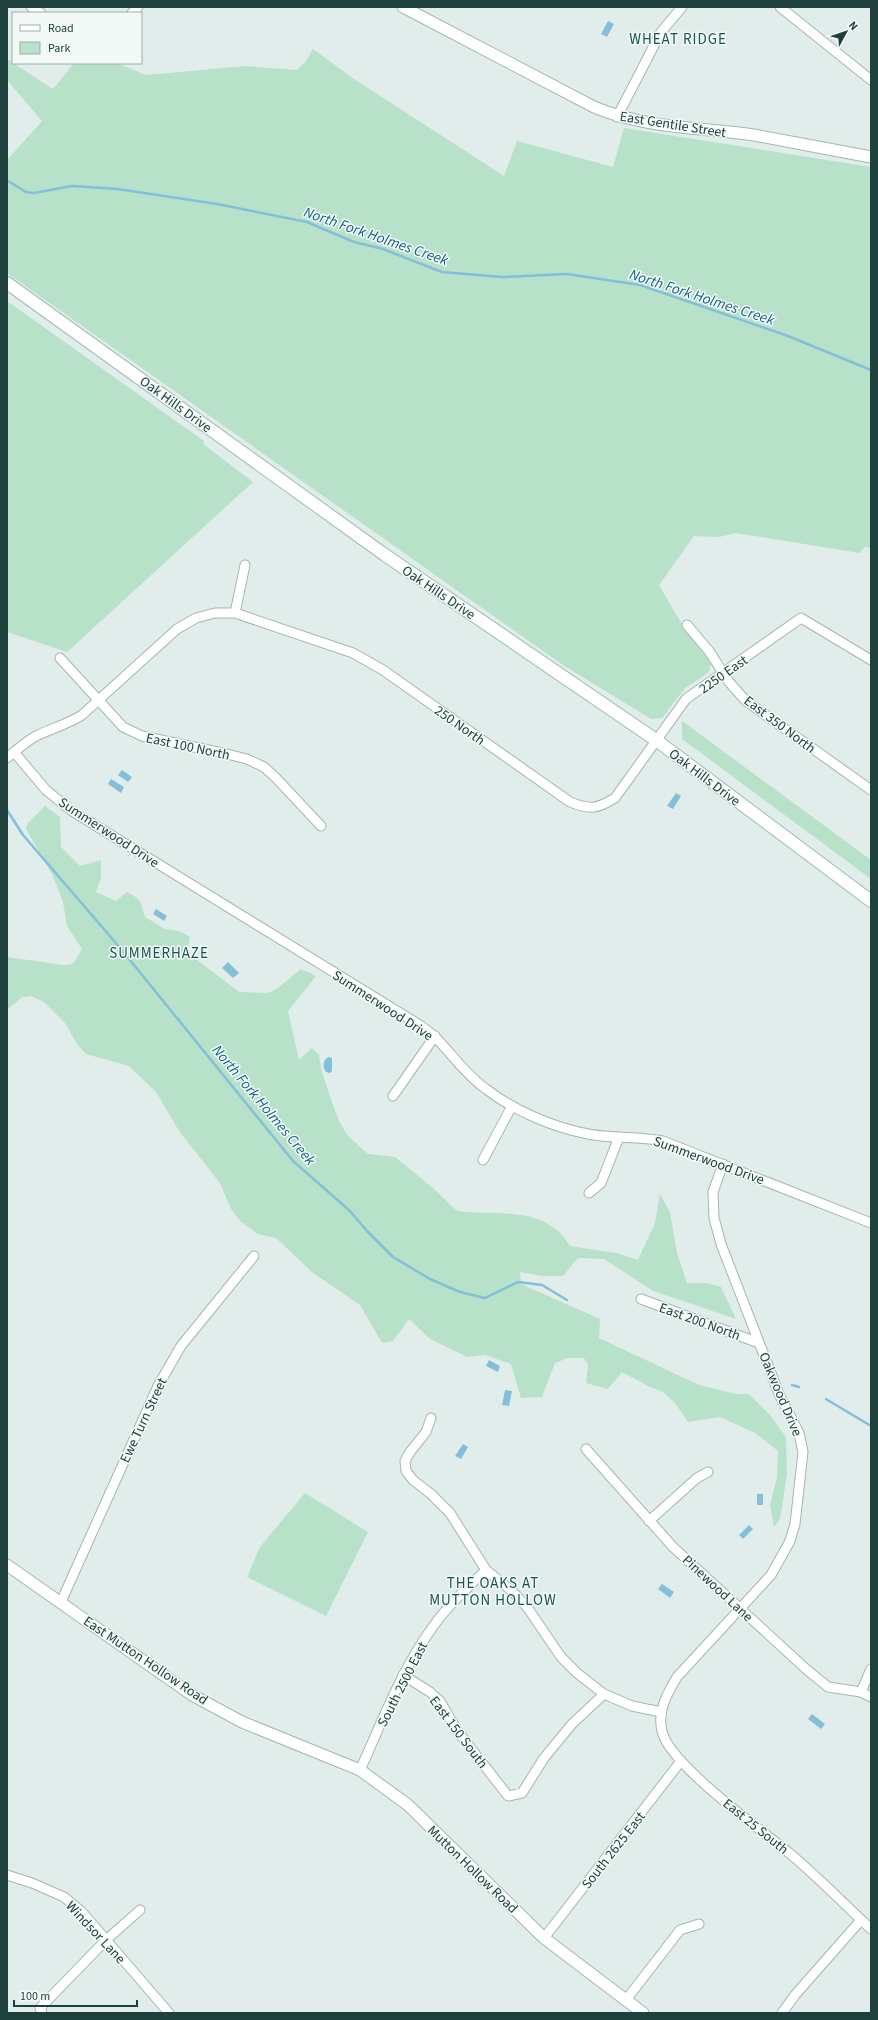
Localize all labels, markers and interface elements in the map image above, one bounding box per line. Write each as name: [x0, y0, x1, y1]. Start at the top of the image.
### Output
legend: [12, 12, 142, 64]
north arrow: [826, 12, 866, 52]
text: N: [845, 18, 861, 34]
text: Road: [48, 20, 74, 37]
district label: WHEAT RIDGE: [629, 29, 727, 50]
text: Park: [48, 40, 70, 57]
street label: East Gentile Street: [618, 107, 728, 143]
water label: North Fork Holmes Creek: [301, 202, 452, 271]
water label: North Fork Holmes Creek: [627, 264, 778, 331]
street label: Oak Hills Drive: [135, 372, 216, 438]
street label: Oak Hills Drive: [398, 561, 479, 625]
street label: 2250 East: [695, 651, 752, 699]
street label: East 350 North: [739, 691, 819, 758]
street label: 250 North: [430, 701, 489, 751]
street label: East 100 North: [144, 728, 231, 766]
street label: Oak Hills Drive: [665, 744, 744, 811]
street label: Summerwood Drive: [54, 793, 163, 873]
district label: SUMMERHAZE: [109, 943, 209, 964]
street label: Summerwood Drive: [328, 966, 437, 1046]
water label: North Fork Holmes Creek: [207, 1041, 321, 1171]
street label: Summerwood Drive: [651, 1132, 767, 1190]
street label: East 200 North: [656, 1298, 743, 1346]
street label: Oakwood Drive: [753, 1349, 807, 1439]
street label: Ewe Turn Street: [115, 1374, 173, 1466]
street label: Pinewood Lane: [677, 1551, 757, 1627]
district label: THE OAKS AT MUTTON HOLLOW: [429, 1573, 557, 1611]
street label: East Mutton Hollow Road: [79, 1612, 212, 1710]
street label: South 2500 East: [373, 1638, 433, 1731]
street label: East 150 South: [424, 1692, 492, 1773]
street label: East 25 South: [718, 1794, 792, 1860]
street label: South 2625 East: [577, 1808, 651, 1894]
street label: Mutton Hollow Road: [423, 1821, 522, 1918]
street label: Windsor Lane: [61, 1897, 130, 1969]
scale bar: [14, 1982, 137, 2008]
text: 100 m: [20, 1988, 50, 2005]

